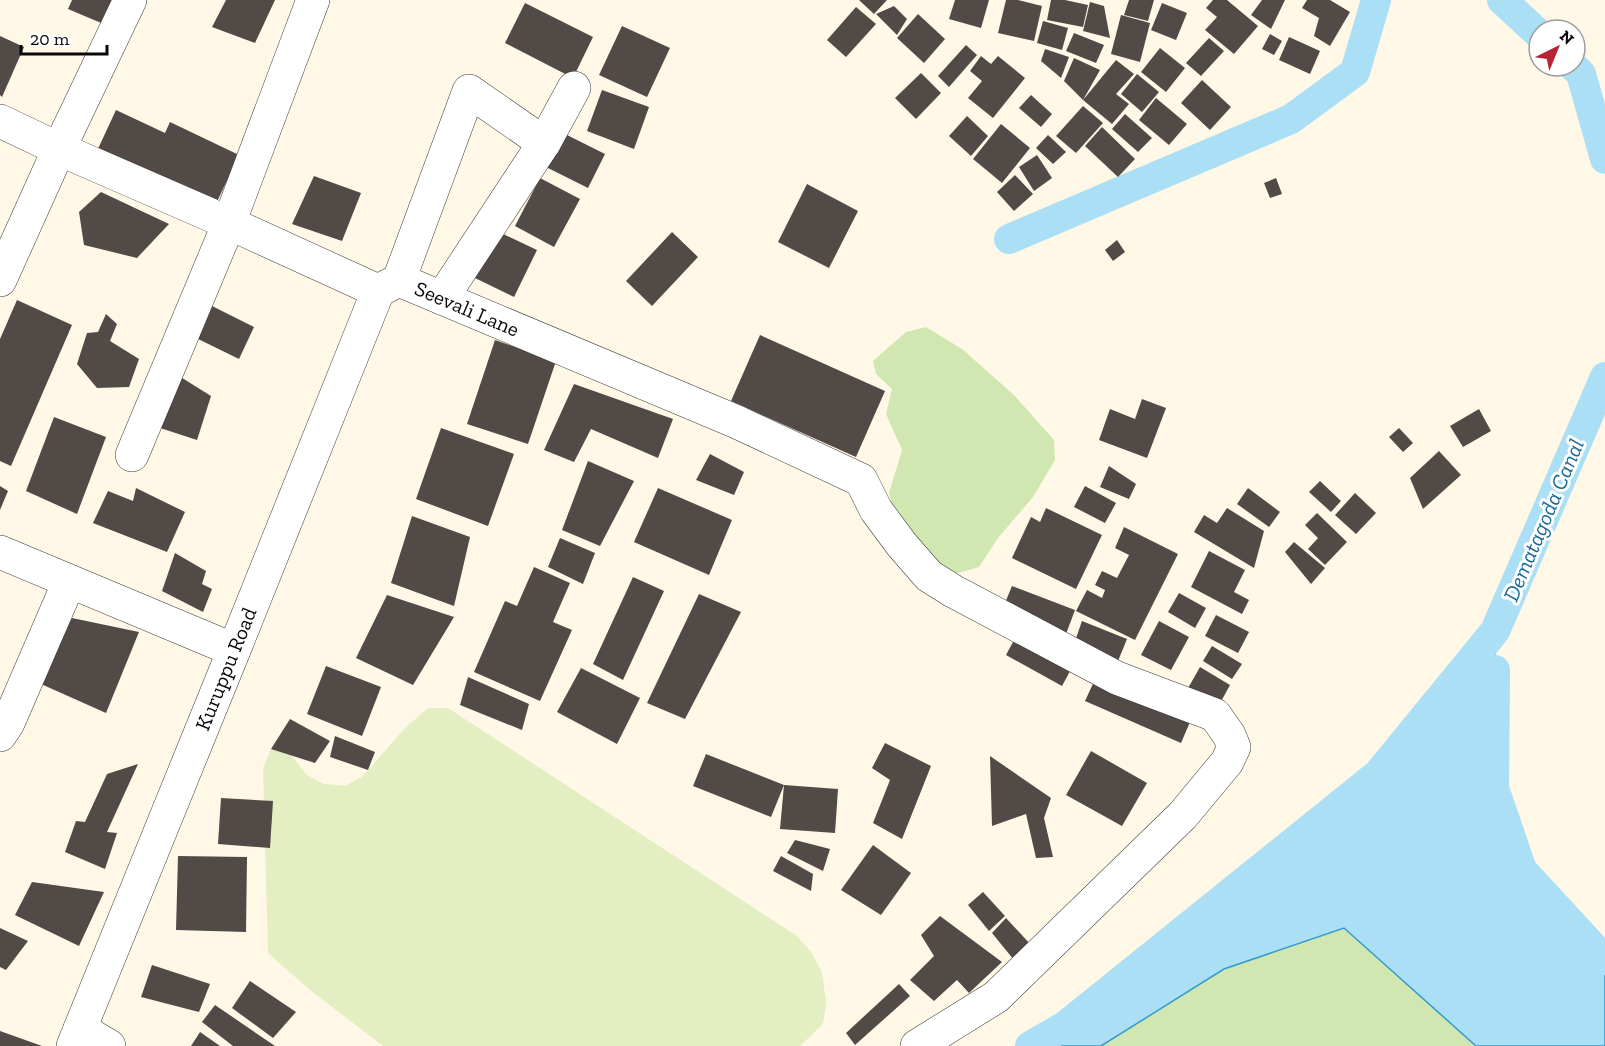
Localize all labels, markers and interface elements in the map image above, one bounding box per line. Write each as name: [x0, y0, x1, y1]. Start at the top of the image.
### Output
scale bar: [21, 18, 106, 56]
north arrow: [1527, 18, 1587, 78]
text: N: [1556, 26, 1578, 48]
text: 20 m: [30, 28, 70, 50]
street label: Seevali Lane: [411, 275, 523, 342]
water label: Dematagoda Canal: [1497, 435, 1590, 605]
street label: Kuruppu Road: [190, 603, 262, 734]

